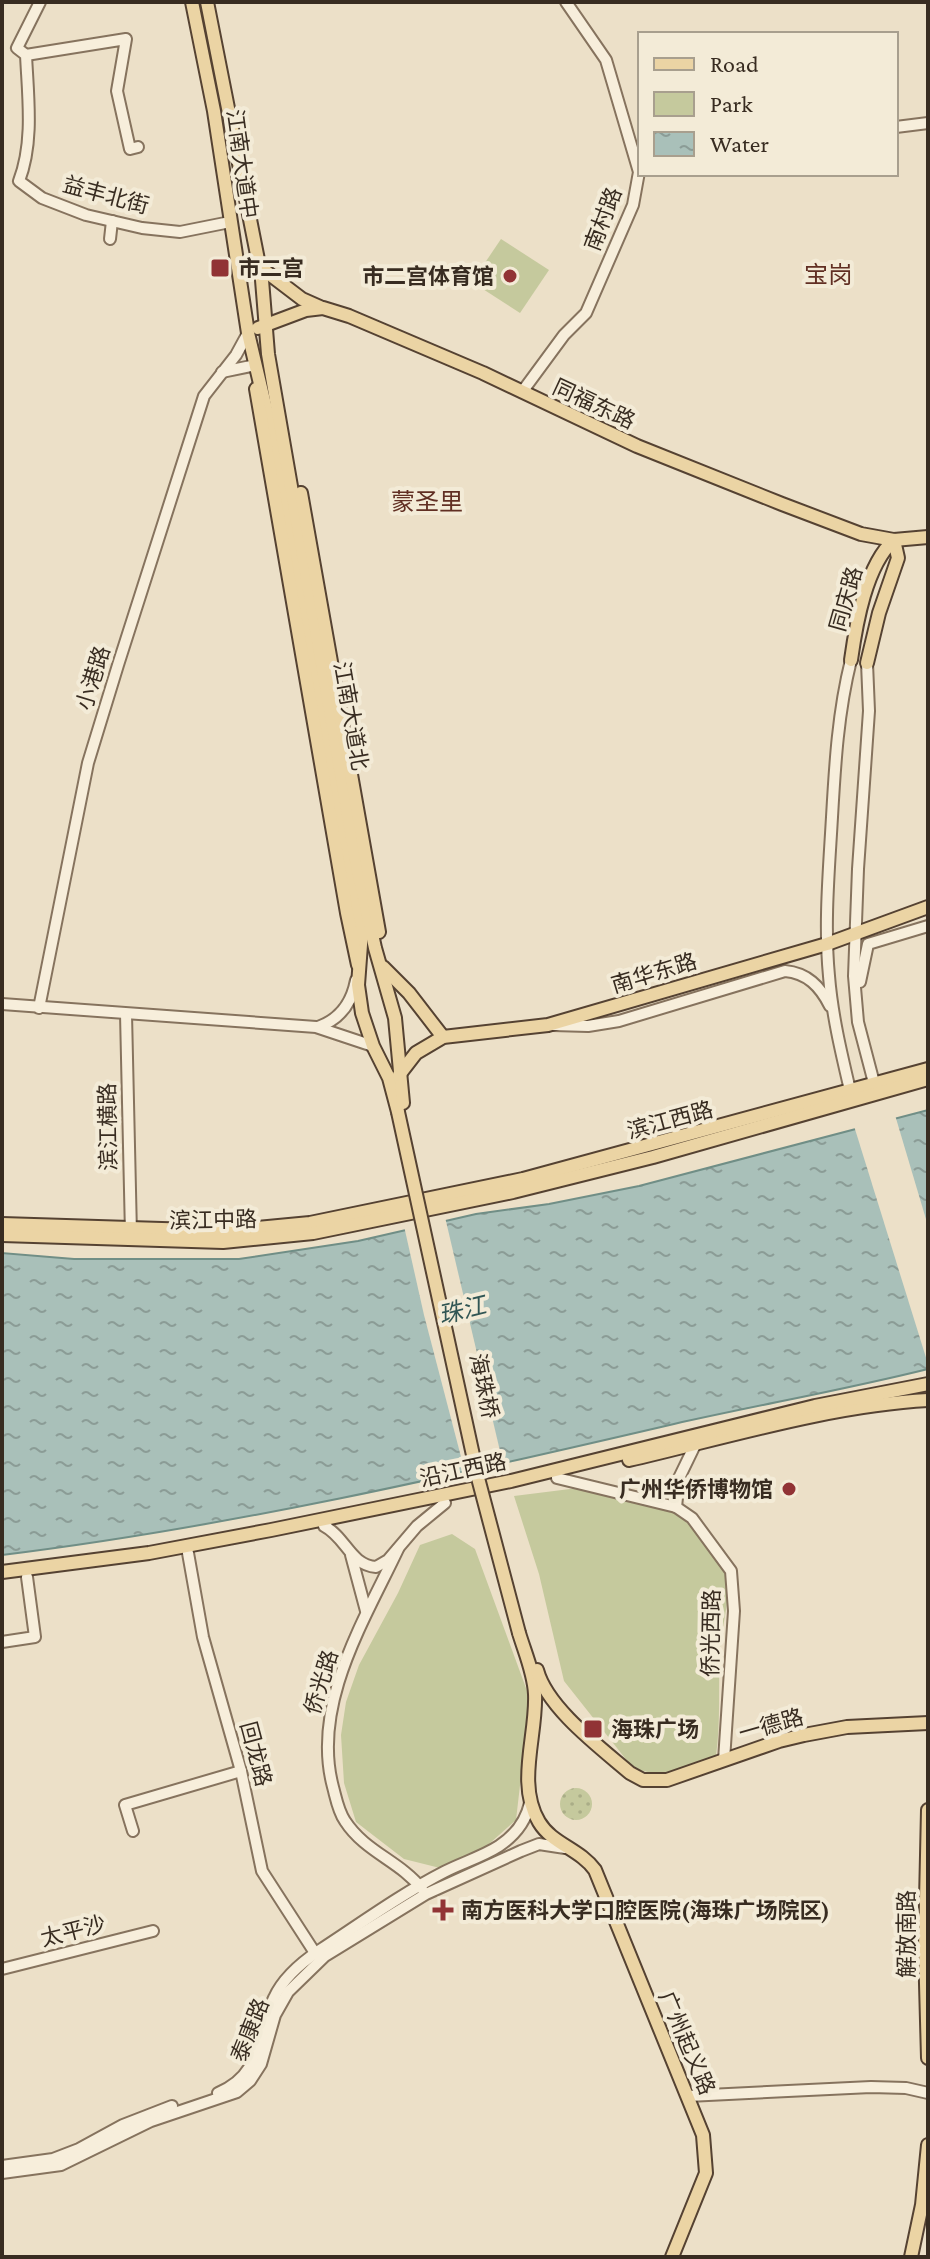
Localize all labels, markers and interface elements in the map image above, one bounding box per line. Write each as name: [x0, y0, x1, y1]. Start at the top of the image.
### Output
legend: [638, 32, 898, 176]
text: Road: [710, 50, 759, 77]
text: Park: [710, 90, 753, 117]
street label: 江南大道中: [222, 108, 262, 220]
text: Water: [710, 130, 769, 157]
street label: 益丰北街: [60, 172, 152, 218]
street label: 南村路: [580, 184, 626, 254]
place label: 市二宫: [238, 256, 304, 281]
marker: 市二宫: [209, 257, 231, 279]
district label: 宝岗: [804, 261, 852, 288]
place label: 市二宫体育馆: [362, 264, 494, 289]
marker: 市二宫体育馆: [501, 267, 519, 285]
street label: 同福东路: [549, 374, 639, 434]
district label: 蒙圣里: [391, 488, 463, 515]
street label: 同庆路: [825, 564, 867, 634]
street label: 小港路: [71, 643, 115, 713]
street label: 江南大道北: [329, 660, 373, 772]
street label: 南华东路: [608, 948, 700, 998]
street label: 滨江横路: [95, 1083, 121, 1171]
street label: 滨江西路: [624, 1097, 716, 1143]
street label: 滨江中路: [169, 1207, 257, 1233]
water label: 珠江: [435, 1290, 491, 1329]
street label: 海珠桥: [465, 1351, 503, 1421]
street label: 沿江西路: [417, 1449, 509, 1491]
place label: 广州华侨博物馆: [619, 1477, 773, 1502]
marker: 广州华侨博物馆: [780, 1480, 798, 1498]
street label: 侨光西路: [698, 1589, 724, 1677]
street label: 侨光路: [299, 1647, 343, 1717]
street label: 一德路: [736, 1704, 806, 1746]
place label: 海珠广场: [611, 1717, 699, 1742]
marker: 海珠广场: [582, 1718, 604, 1740]
street label: 回龙路: [235, 1719, 277, 1789]
street label: 解放南路: [894, 1890, 919, 1978]
place label: 南方医科大学口腔医院(海珠广场院区): [461, 1898, 830, 1924]
marker: 南方医科大学口腔医院(海珠广场院区): [432, 1899, 454, 1921]
street label: 太平沙: [38, 1911, 108, 1951]
street label: 广州起义路: [654, 1987, 720, 2099]
street label: 泰康路: [226, 1995, 274, 2065]

